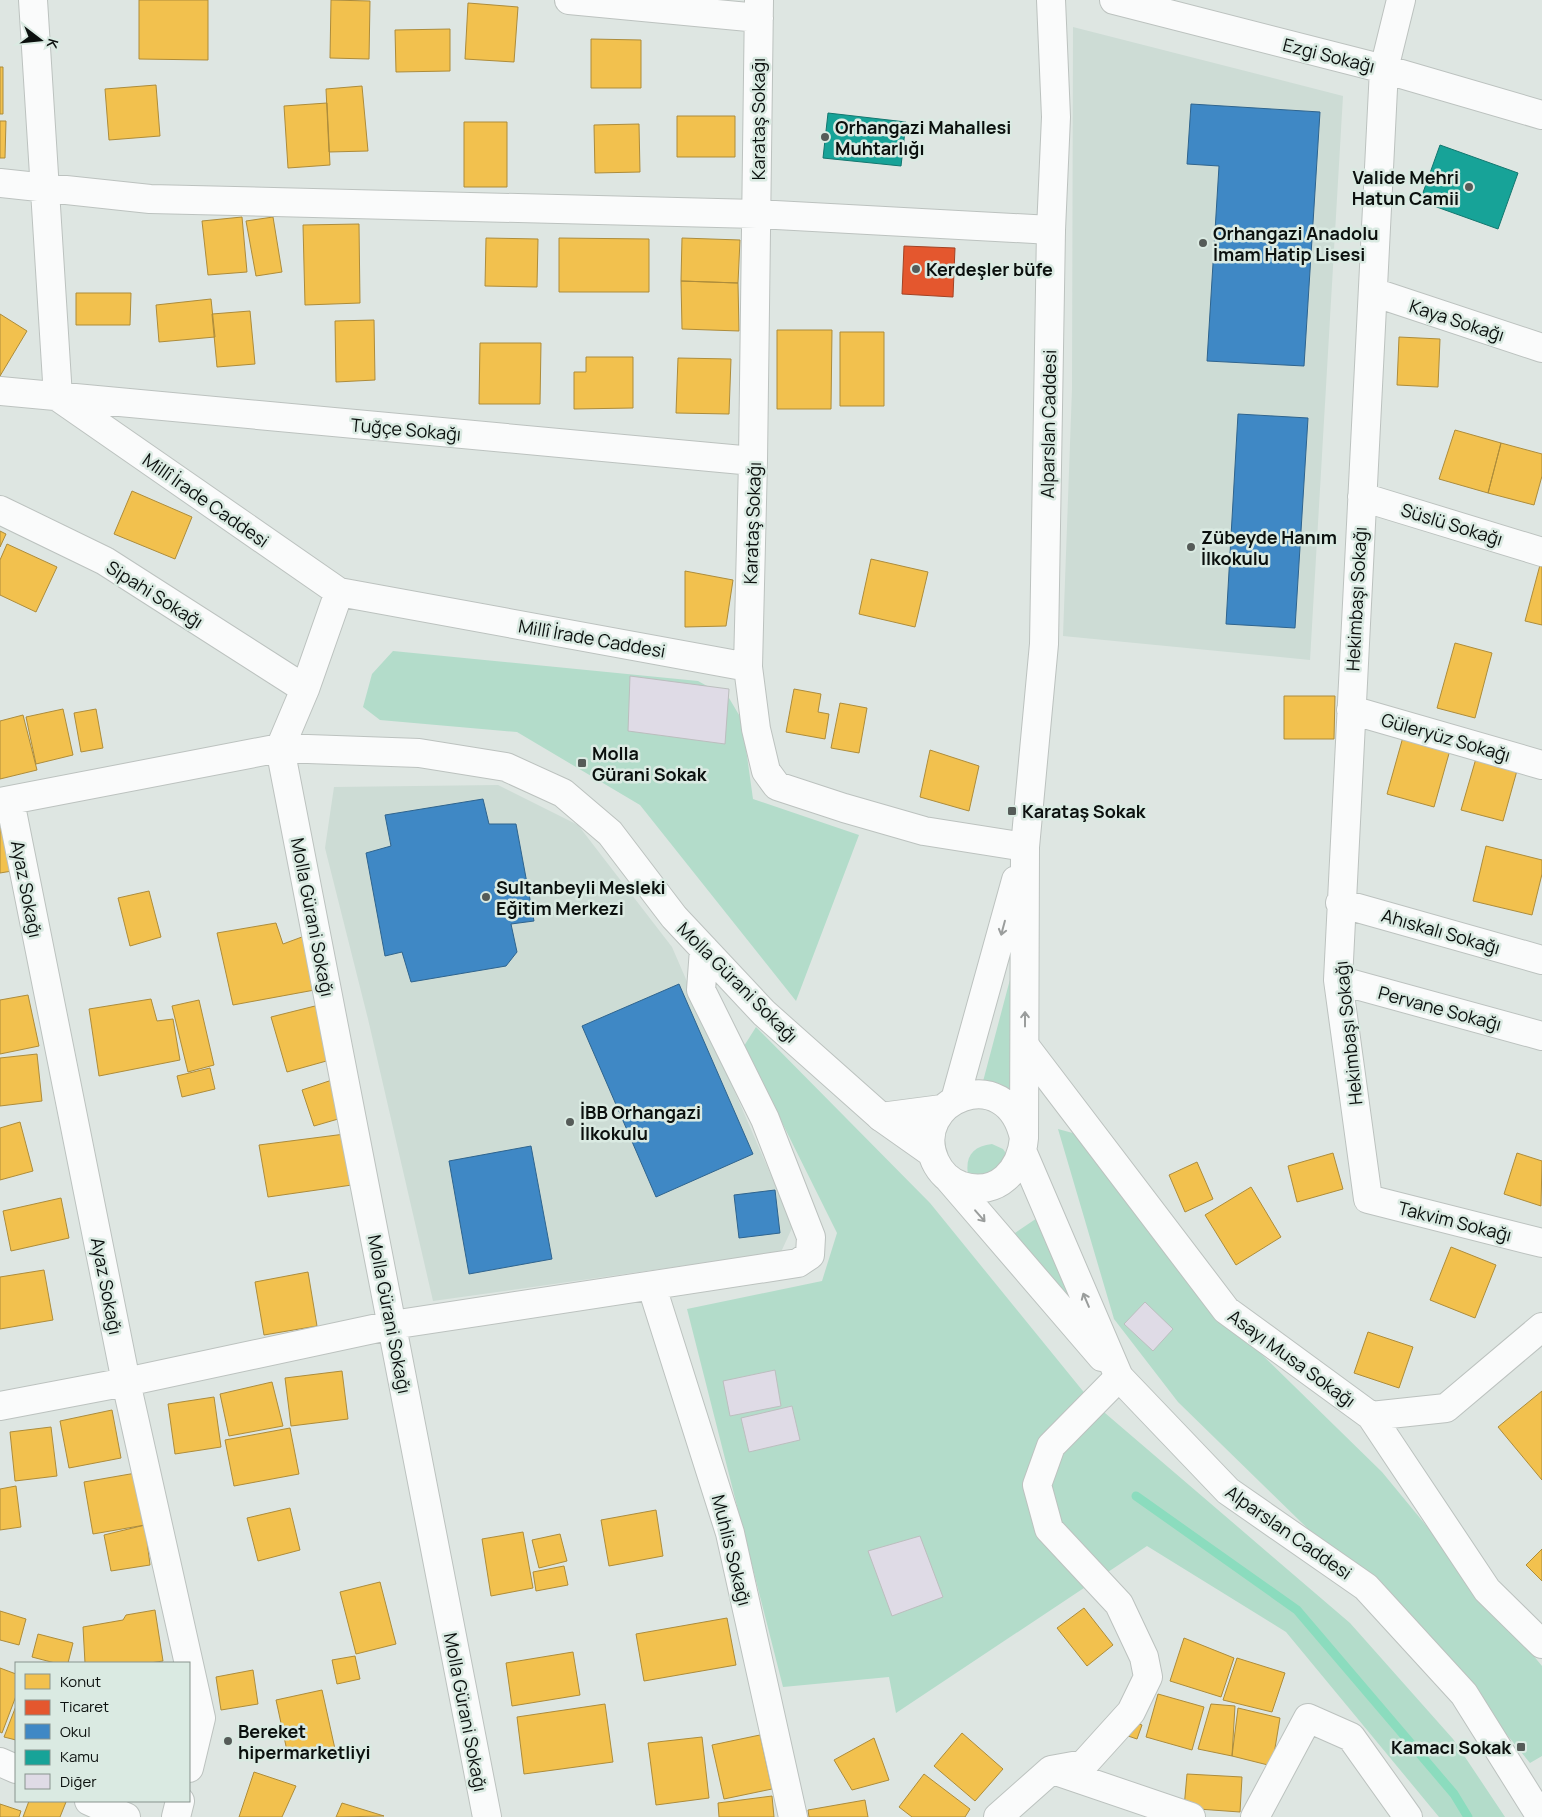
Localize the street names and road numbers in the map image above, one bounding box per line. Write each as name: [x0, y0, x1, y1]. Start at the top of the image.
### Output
street label: Ezgi Sokağı: [1281, 32, 1377, 78]
street label: Karataş Sokağı: [746, 58, 770, 180]
street label: Kaya Sokağı: [1406, 293, 1508, 347]
street label: Alparslan Caddesi: [1035, 349, 1061, 499]
street label: Tuğçe Sokağı: [350, 412, 462, 446]
street label: Millî İrade Caddesi: [138, 447, 274, 553]
street label: Karataş Sokağı: [738, 461, 766, 585]
street label: Süslü Sokağı: [1398, 497, 1506, 551]
street label: Hekimbaşı Sokağı: [1340, 526, 1372, 672]
street label: Sipahi Sokağı: [102, 555, 208, 633]
street label: Millî İrade Caddesi: [517, 613, 667, 663]
street label: Güleryüz Sokağı: [1379, 707, 1513, 767]
street label: Molla Gürani Sokağı: [286, 836, 340, 998]
street label: Ayaz Sokağı: [6, 838, 48, 940]
street label: Ahıskalı Sokağı: [1379, 903, 1503, 959]
street label: Molla Gürani Sokağı: [672, 916, 804, 1048]
street label: Hekimbaşı Sokağı: [1329, 960, 1367, 1106]
street label: Pervane Sokağı: [1376, 980, 1504, 1036]
street label: Takvim Sokağı: [1396, 1195, 1514, 1247]
street label: Molla Gürani Sokağı: [363, 1233, 417, 1395]
street label: Ayaz Sokağı: [86, 1235, 128, 1337]
street label: Asayı Musa Sokağı: [1223, 1304, 1361, 1412]
street label: Alparslan Caddesi: [1221, 1480, 1357, 1584]
street label: Muhlis Sokağı: [707, 1492, 757, 1608]
street label: Molla Gürani Sokağı: [439, 1631, 493, 1793]

